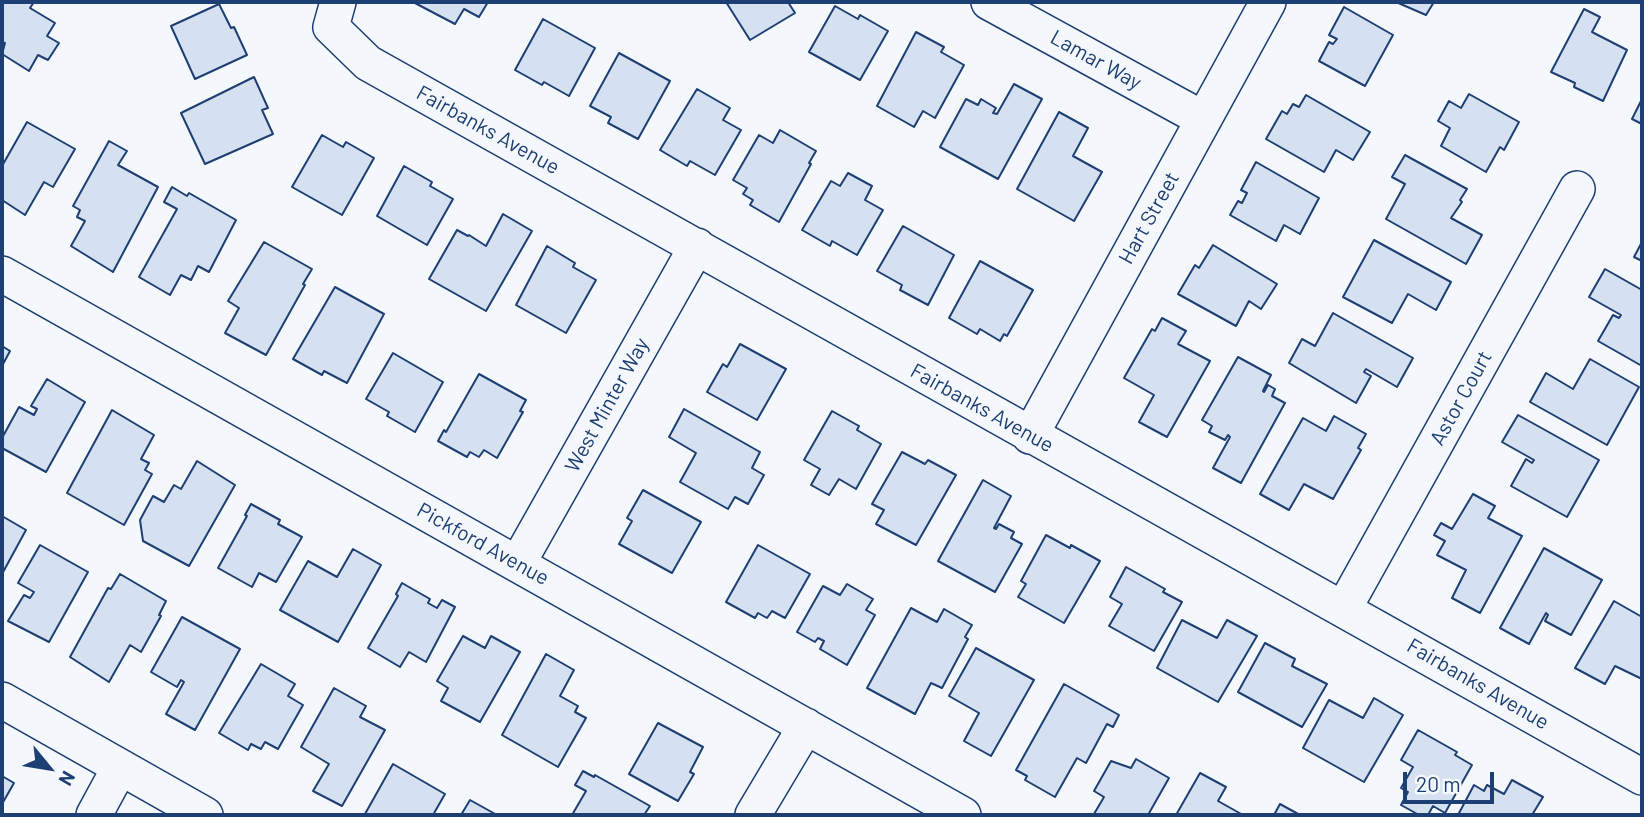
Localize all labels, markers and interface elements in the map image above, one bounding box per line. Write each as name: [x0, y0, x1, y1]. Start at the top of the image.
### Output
street label: Lamar Way: [1046, 25, 1146, 95]
street label: Fairbanks Avenue: [412, 80, 564, 180]
street label: Hart Street: [1113, 167, 1185, 269]
street label: West Minter Way: [560, 333, 654, 477]
street label: Astor Court: [1425, 346, 1497, 450]
street label: Fairbanks Avenue: [906, 358, 1058, 458]
street label: Pickford Avenue: [413, 497, 553, 591]
street label: Fairbanks Avenue: [1402, 633, 1554, 735]
north arrow: [14, 733, 84, 803]
scale bar: [1406, 758, 1497, 802]
text: N: [55, 768, 81, 790]
text: 20 m: [1416, 771, 1461, 796]

